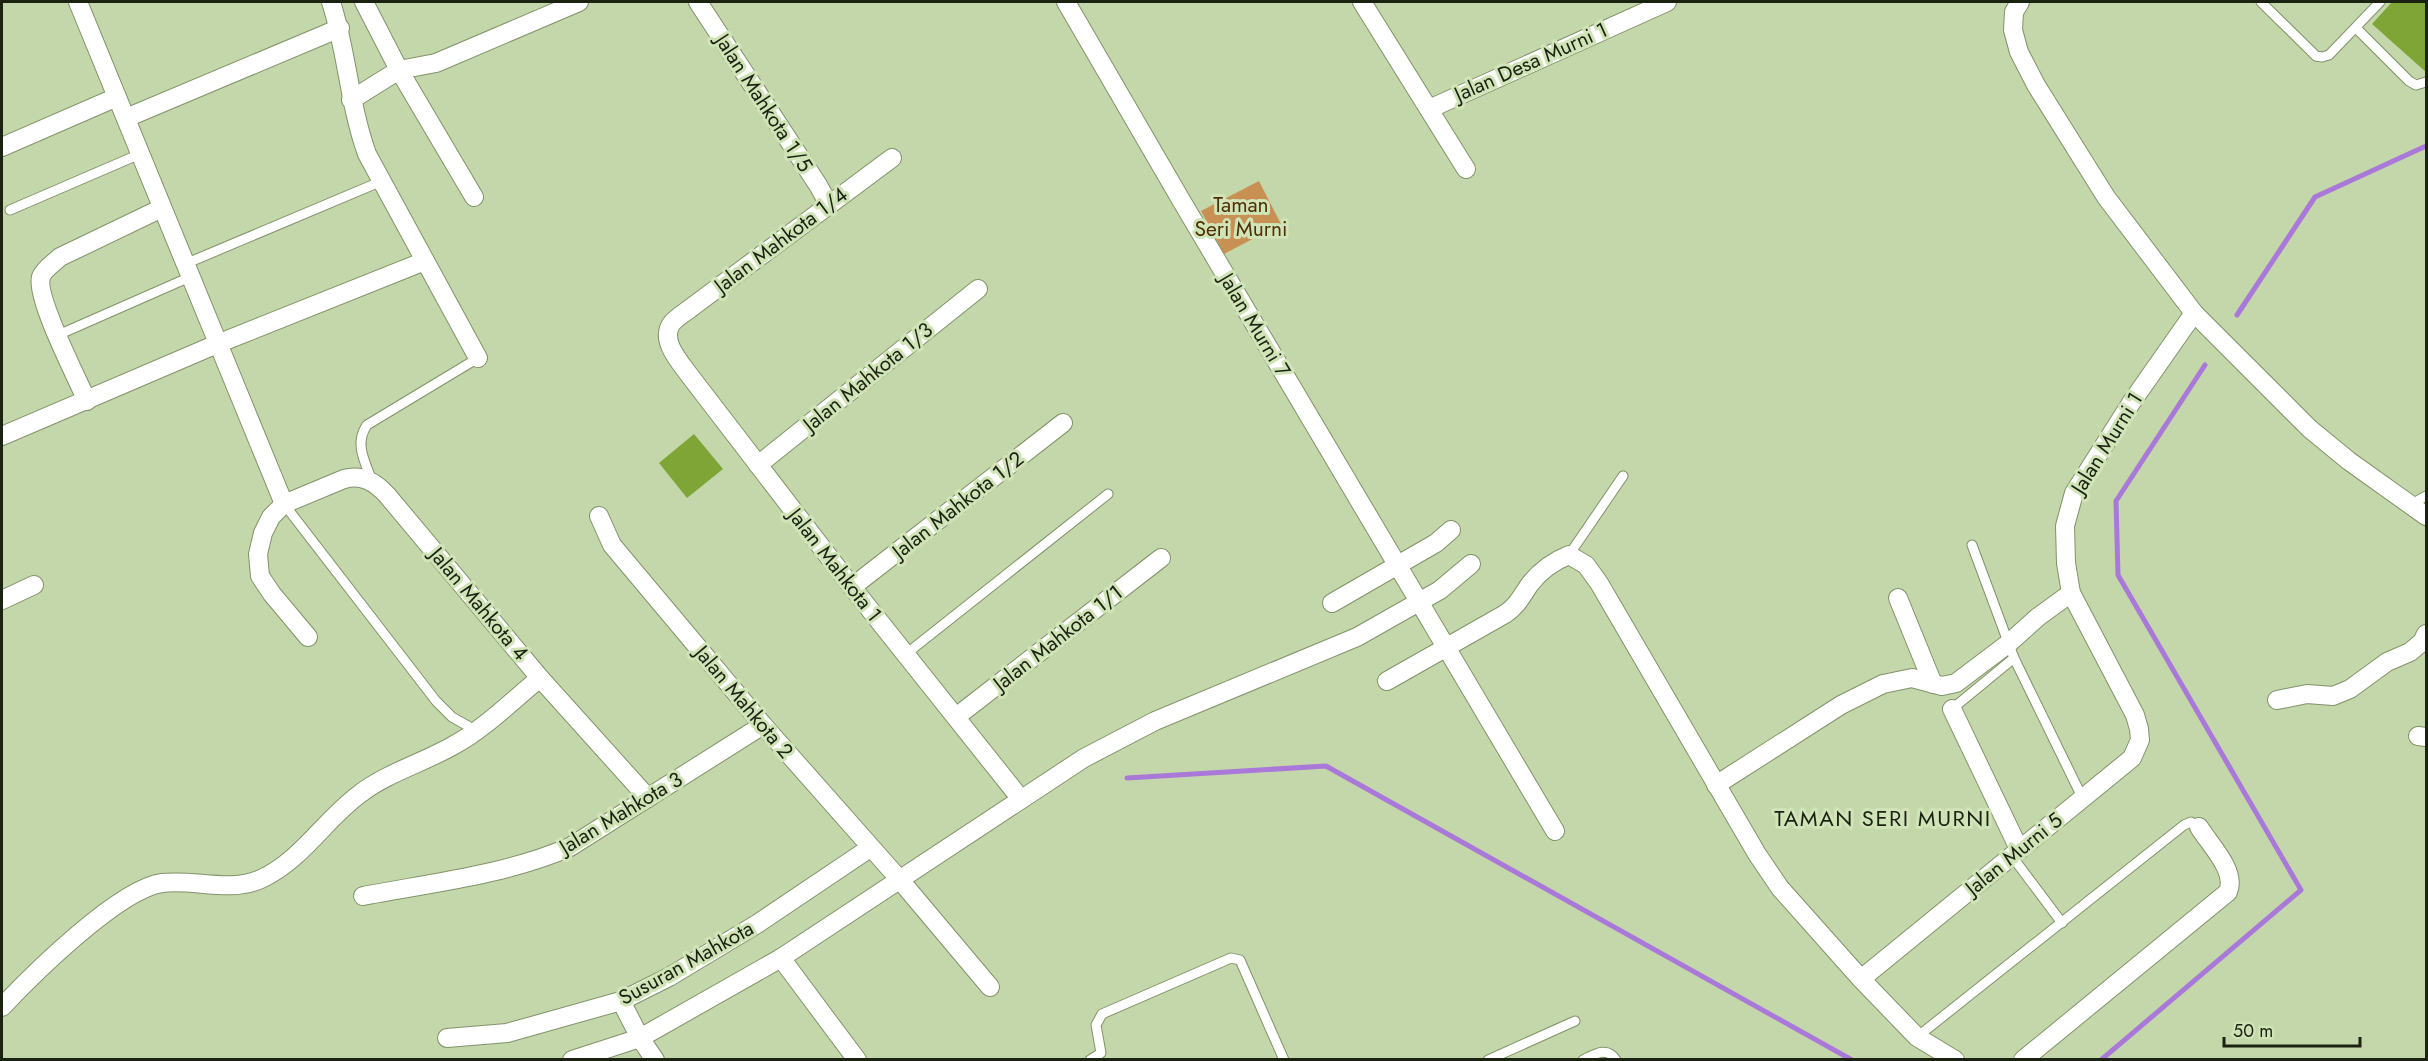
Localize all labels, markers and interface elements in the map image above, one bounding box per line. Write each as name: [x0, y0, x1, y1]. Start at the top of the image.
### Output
street label: Jalan Desa Murni 1: [1447, 15, 1612, 110]
street label: Jalan Mahkota 1/5: [706, 25, 820, 178]
street label: Jalan Mahkota 1/4: [706, 180, 854, 302]
park label: Taman Seri Murni: [1194, 190, 1288, 244]
street label: Jalan Murni 7: [1211, 265, 1298, 383]
street label: Jalan Mahkota 1/3: [794, 315, 939, 441]
street label: Jalan Murni 1: [2062, 386, 2150, 502]
street label: Jalan Mahkota 1/2: [884, 444, 1030, 568]
street label: Jalan Mahkota 1: [779, 499, 889, 628]
street label: Jalan Mahkota 4: [421, 539, 535, 667]
street label: Jalan Mahkota 1/1: [985, 578, 1129, 700]
street label: Jalan Mahkota 2: [686, 637, 800, 765]
street label: Jalan Mahkota 3: [551, 764, 688, 863]
district label: TAMAN SERI MURNI: [1774, 802, 1992, 834]
street label: Jalan Murni 5: [1957, 805, 2069, 904]
street label: Susuran Mahkota: [613, 913, 759, 1013]
scale bar: [2224, 1010, 2360, 1048]
text: 50 m: [2233, 1018, 2273, 1044]

